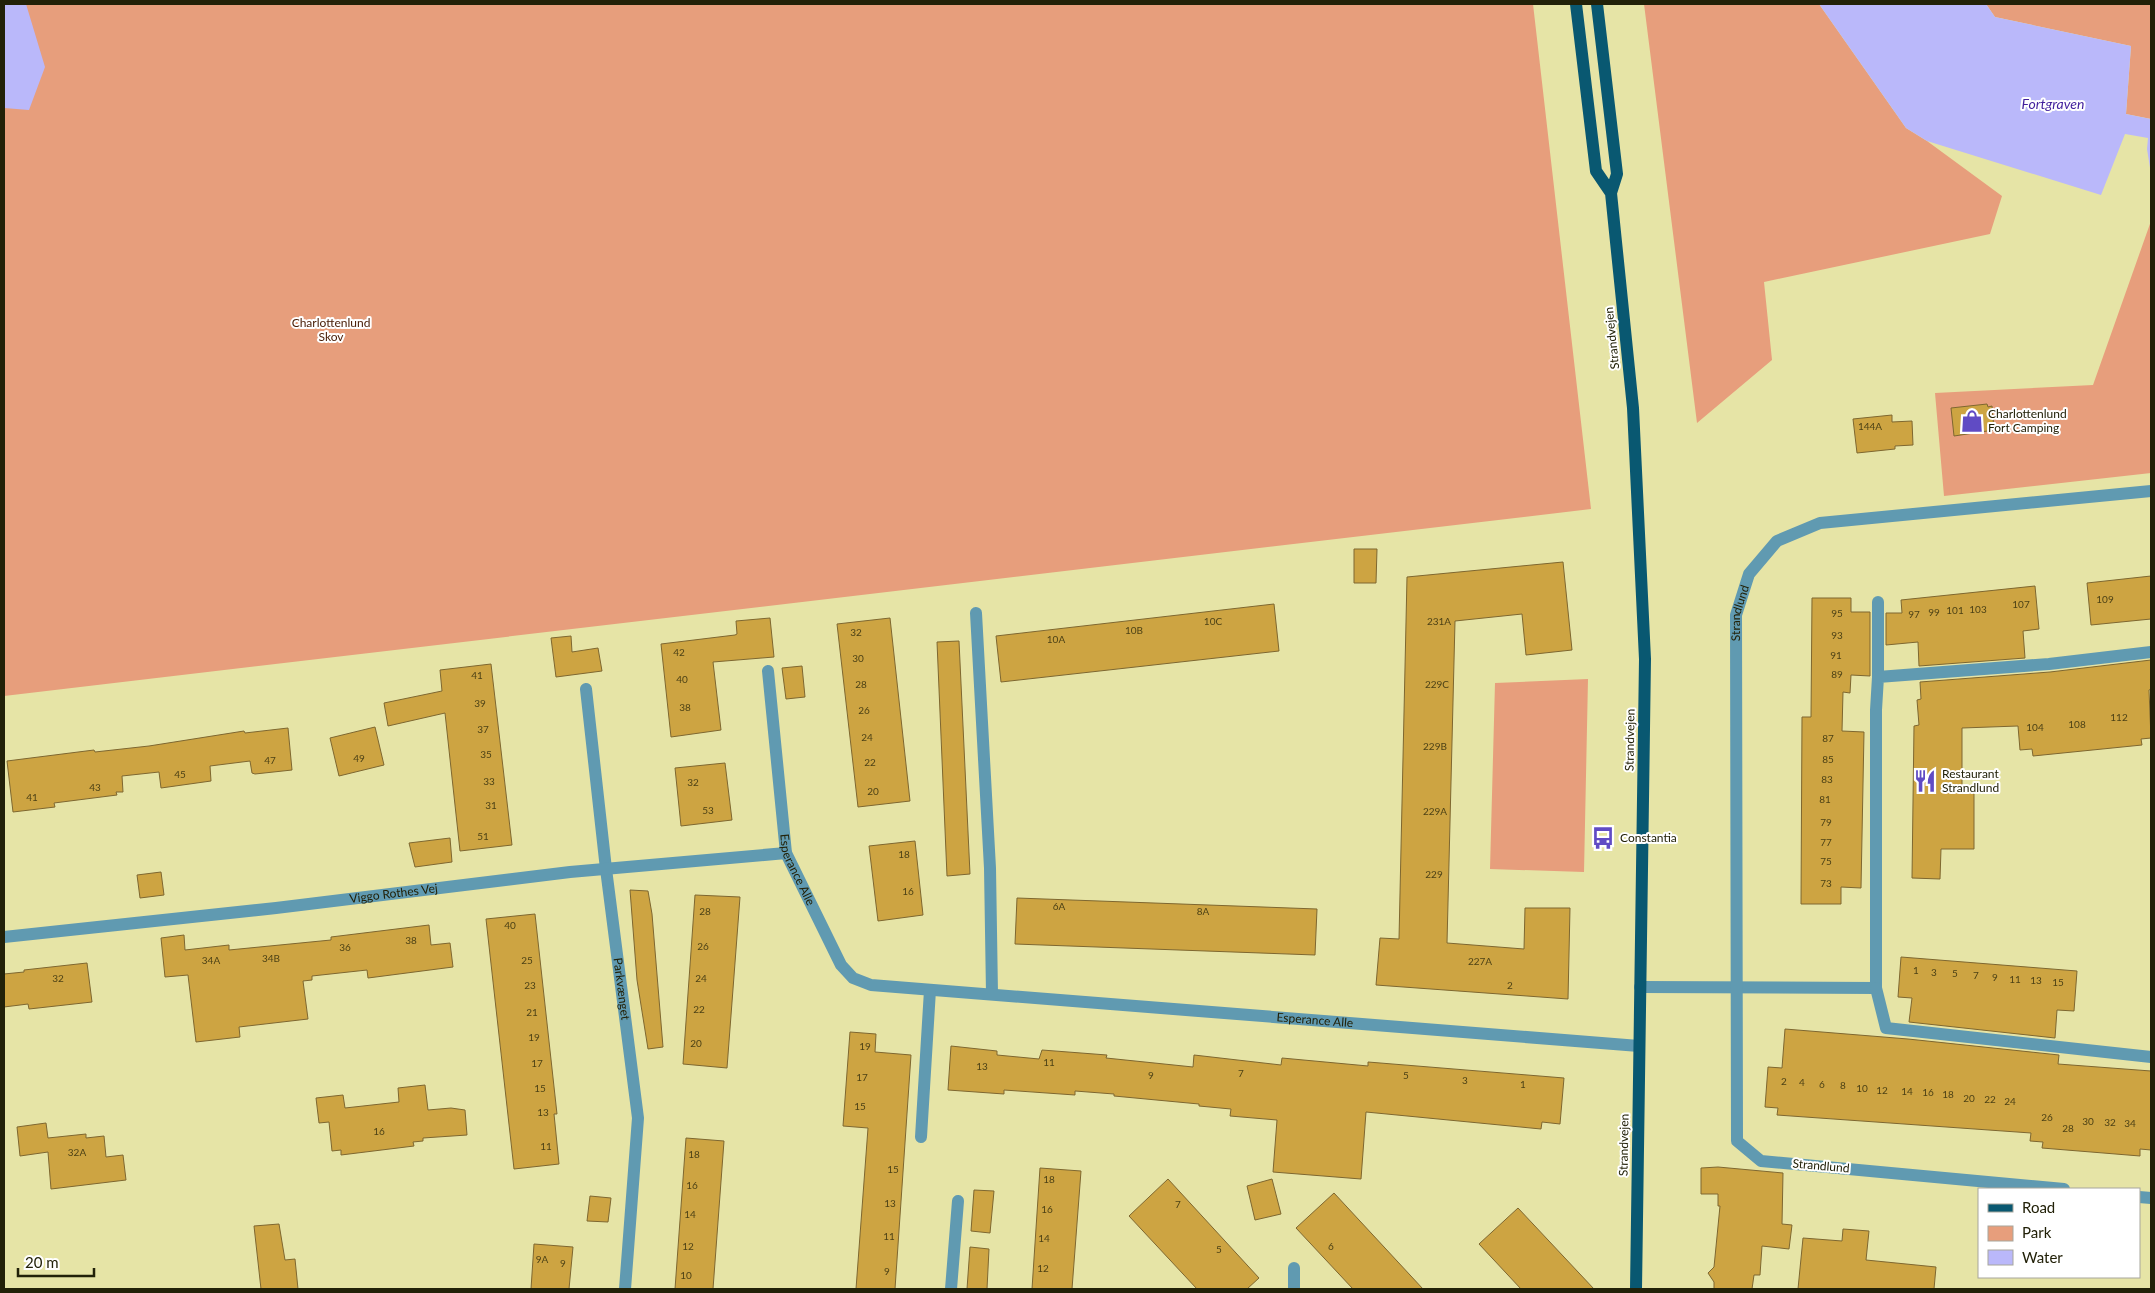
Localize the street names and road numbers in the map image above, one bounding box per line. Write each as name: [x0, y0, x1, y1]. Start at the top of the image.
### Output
street label: Strandvejen: [1601, 306, 1622, 370]
street label: Strandlund: [1728, 583, 1752, 641]
street label: Strandvejen: [1621, 709, 1638, 771]
street label: Esperance Alle: [777, 833, 819, 908]
street label: Viggo Rothes Vej: [349, 880, 439, 906]
street label: Parkvænget: [610, 957, 633, 1022]
street label: Esperance Alle: [1276, 1009, 1354, 1030]
street label: Strandvejen: [1615, 1114, 1632, 1176]
street label: Strandlund: [1792, 1156, 1850, 1175]

